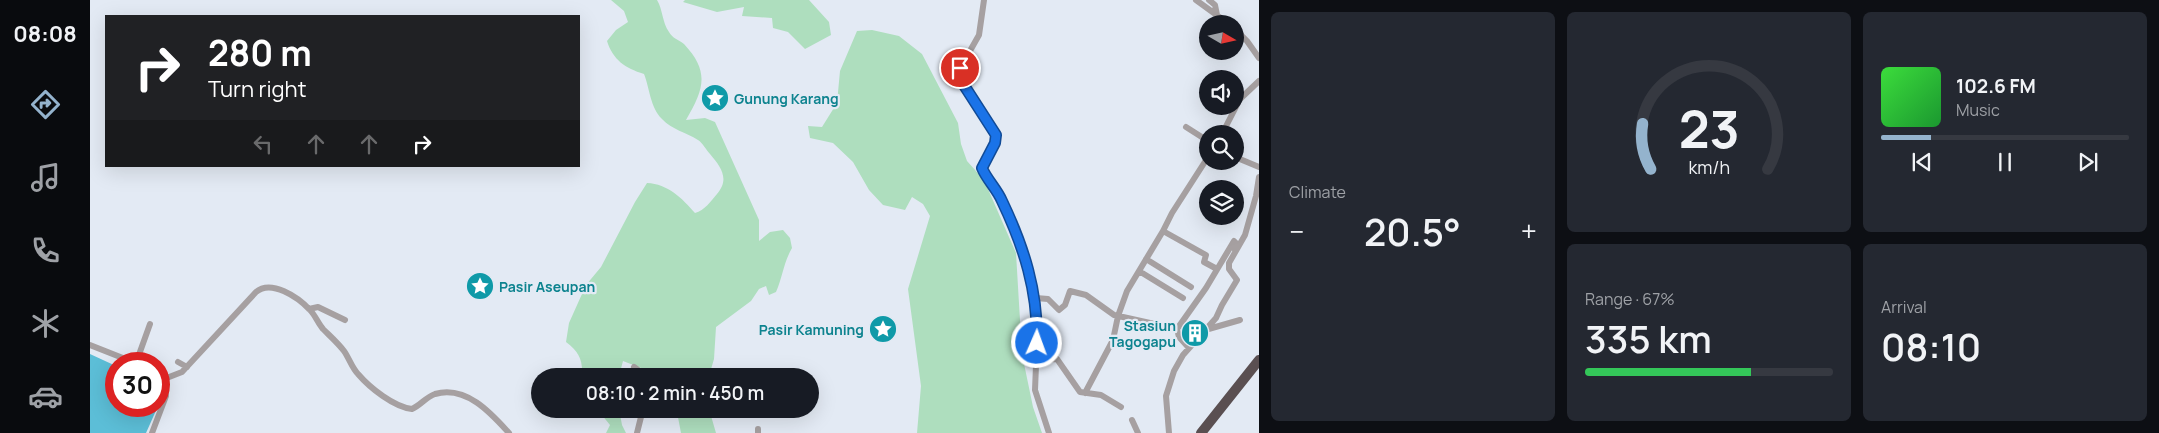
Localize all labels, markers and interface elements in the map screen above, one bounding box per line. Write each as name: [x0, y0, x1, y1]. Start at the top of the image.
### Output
north arrow: [1199, 15, 1244, 60]
map controls: [1199, 15, 1244, 225]
text: 08:08: [13, 19, 77, 49]
text: 280 m: [208, 29, 312, 77]
icon: right: [125, 35, 190, 100]
pin: [939, 47, 981, 89]
icon: arrive: [946, 54, 974, 82]
button: sound: [1199, 70, 1244, 115]
text: 102.6 FM: [1956, 73, 2036, 99]
text: Turn right: [208, 74, 306, 104]
place icon: Gunung Karang: [700, 83, 730, 113]
icon: directions: [28, 87, 63, 122]
place label: Gunung Karang: [734, 89, 839, 108]
text: 23: [1678, 93, 1740, 164]
text: Music: [1956, 99, 2000, 121]
button: search: [1199, 125, 1244, 170]
icon: left: [249, 130, 277, 158]
icon: ahead: [302, 130, 330, 158]
icon: ahead: [355, 130, 383, 158]
icon: right: [408, 130, 436, 158]
icon: previous: [1908, 148, 1936, 176]
icon: pause: [1991, 148, 2019, 176]
icon: next: [2074, 148, 2102, 176]
text: km/h: [1688, 155, 1730, 179]
icon: music: [28, 160, 63, 195]
button: layers: [1199, 180, 1244, 225]
text: Climate: [1289, 181, 1346, 203]
text: 20.5°: [1364, 205, 1461, 257]
text: −: [1289, 212, 1304, 250]
text: +: [1521, 212, 1537, 250]
icon: phone: [28, 233, 63, 268]
place icon: Pasir Aseupan: [465, 271, 495, 301]
place label: Pasir Aseupan: [499, 277, 595, 296]
text: Range · 67%: [1585, 288, 1675, 310]
text: Arrival: [1881, 296, 1927, 318]
icon: climate: [28, 306, 63, 341]
text: 335 km: [1585, 312, 1712, 364]
place icon: Pasir Kamuning: [868, 314, 898, 344]
position arrow: [1010, 316, 1062, 368]
place label: Stasiun Tagogapu: [1109, 316, 1176, 351]
building icon: Stasiun Tagogapu: [1180, 318, 1210, 348]
place label: Pasir Kamuning: [759, 320, 864, 339]
text: 08:10: [1881, 320, 1981, 372]
speed limit sign: 30: [105, 352, 170, 417]
icon: car: [28, 379, 63, 414]
text: 08:10 · 2 min · 450 m: [586, 380, 764, 406]

